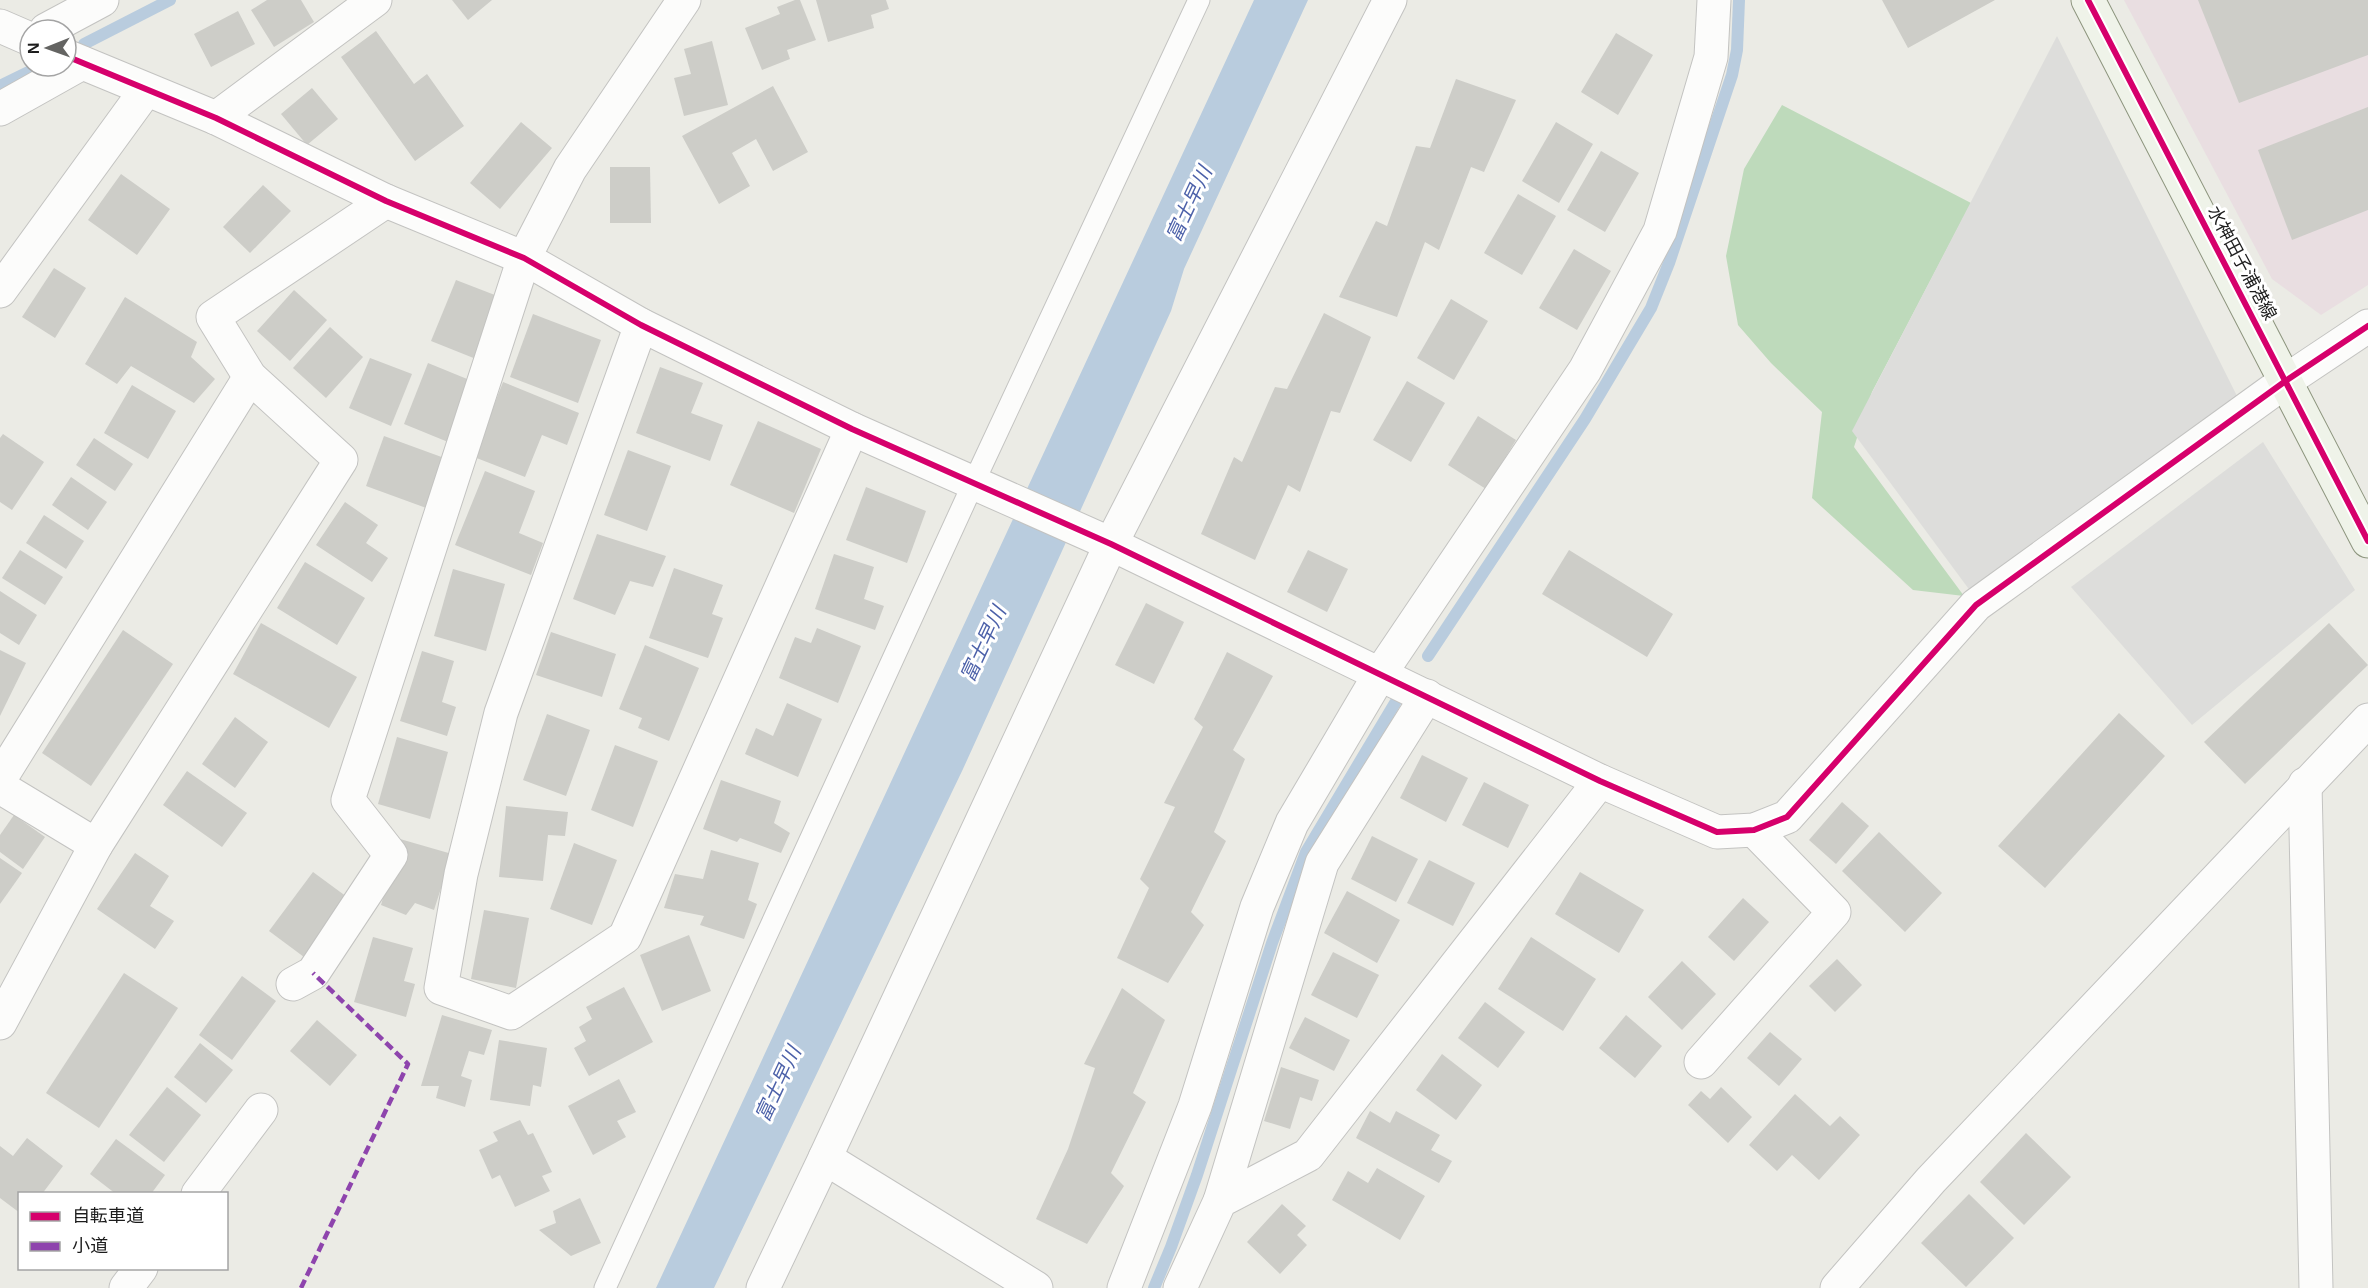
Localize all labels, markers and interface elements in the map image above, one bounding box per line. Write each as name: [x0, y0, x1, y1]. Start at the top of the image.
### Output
north arrow: [18, 18, 78, 78]
text: N: [25, 42, 42, 54]
water label: 富士早川: [1162, 161, 1217, 245]
street label: 水神田子浦港線: [2204, 203, 2280, 323]
water label: 富士早川: [956, 601, 1011, 685]
water label: 富士早川: [751, 1041, 806, 1125]
legend: [18, 1192, 228, 1270]
text: 自転車道: [72, 1206, 144, 1226]
text: 小道: [72, 1236, 108, 1256]

